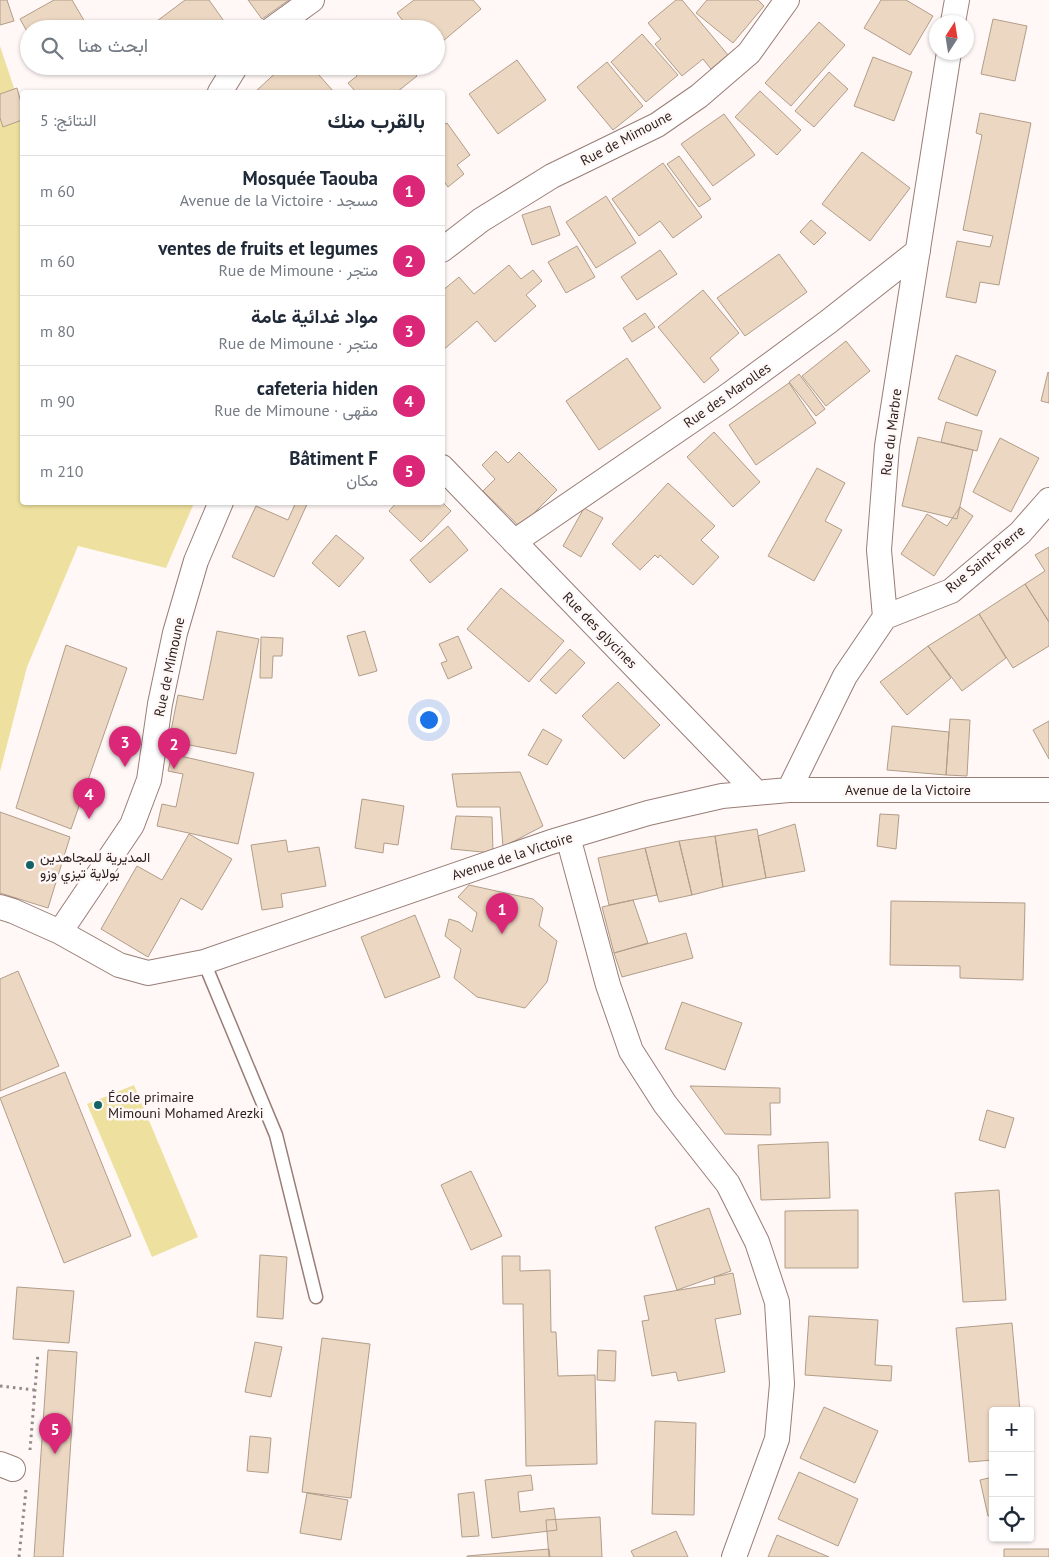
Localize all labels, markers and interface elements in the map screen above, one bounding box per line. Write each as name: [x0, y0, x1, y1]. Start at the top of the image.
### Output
north arrow: [929, 15, 974, 60]
search box: [20, 20, 445, 75]
text: ابحث هنا: [78, 33, 148, 57]
icon: search: [38, 34, 66, 62]
street label: Rue de Mimoune: [577, 106, 675, 170]
text: بالقرب منك: [327, 107, 425, 134]
text: النتائج: 5: [40, 110, 96, 130]
text: Mosquée Taouba: [243, 166, 378, 190]
text: 60 m: [40, 181, 75, 201]
text: 1: [404, 181, 414, 201]
text: مسجد · Avenue de la Victoire: [180, 190, 378, 210]
text: ventes de fruits et legumes: [158, 236, 378, 260]
text: 60 m: [40, 251, 75, 271]
text: 2: [404, 251, 414, 271]
text: متجر · Rue de Mimoune: [218, 260, 378, 280]
text: مواد غدائية عامة: [251, 304, 378, 328]
text: 80 m: [40, 321, 75, 341]
text: 3: [404, 321, 414, 341]
text: متجر · Rue de Mimoune: [218, 333, 378, 353]
street label: Rue des Marolles: [680, 358, 774, 432]
text: cafeteria hiden: [257, 376, 378, 400]
street label: Rue du Marbre: [877, 387, 905, 477]
text: 90 m: [40, 391, 75, 411]
text: 4: [404, 391, 414, 411]
text: مقهى · Rue de Mimoune: [214, 400, 378, 420]
text: Bâtiment F: [289, 446, 378, 470]
text: 210 m: [40, 461, 83, 481]
text: 5: [404, 461, 414, 481]
text: مكان: [346, 470, 378, 490]
street label: Rue Saint-Pierre: [942, 521, 1028, 597]
street label: Rue des glycines: [559, 588, 641, 672]
street label: Rue de Mimoune: [150, 616, 188, 718]
your location: [416, 707, 442, 733]
pin: 3: [109, 726, 141, 767]
pin: 2: [158, 728, 190, 769]
pin: 4: [73, 778, 105, 819]
street label: Avenue de la Victoire: [845, 781, 971, 799]
street label: Avenue de la Victoire: [449, 828, 575, 884]
place label: المديرية للمجاهدين بولاية تيزي وزو: [40, 848, 150, 885]
marker: المديرية للمجاهدين بولاية تيزي وزو: [24, 859, 36, 871]
pin: 1: [486, 893, 518, 934]
place label: École primaire Mimouni Mohamed Arezki: [108, 1088, 264, 1122]
marker: École primaire Mimouni Mohamed Arezki: [92, 1099, 104, 1111]
map controls: [989, 1407, 1034, 1542]
button: +: [989, 1407, 1034, 1452]
pin: 5: [39, 1413, 71, 1454]
button: −: [989, 1452, 1034, 1497]
button: locate: [989, 1497, 1034, 1542]

